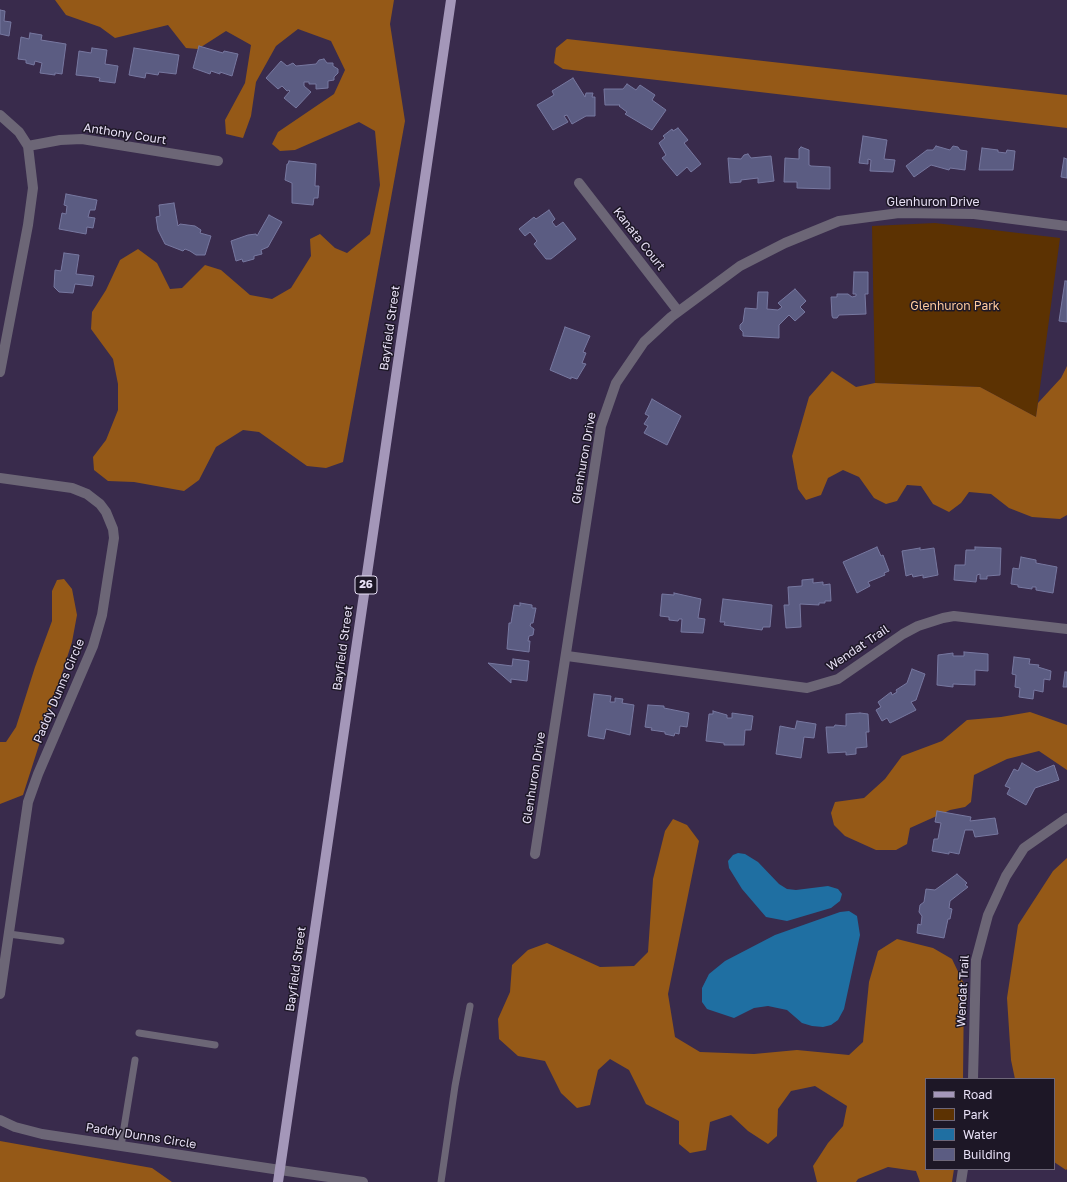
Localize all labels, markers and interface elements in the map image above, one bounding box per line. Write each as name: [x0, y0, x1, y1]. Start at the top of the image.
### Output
street label: Anthony Court: [82, 120, 168, 148]
street label: Glenhuron Drive: [886, 195, 980, 209]
street label: Kanata Court: [610, 205, 668, 273]
street label: Bayfield Street: [377, 285, 403, 371]
park label: Glenhuron Park: [910, 299, 1000, 313]
street label: Glenhuron Drive: [569, 411, 599, 505]
road number: 26: [355, 576, 377, 594]
street label: Bayfield Street: [330, 605, 356, 691]
street label: Wendat Trail: [824, 622, 892, 674]
street label: Paddy Dunns Circle: [31, 637, 87, 745]
street label: Glenhuron Drive: [520, 731, 548, 825]
street label: Bayfield Street: [283, 926, 309, 1012]
street label: Wendat Trail: [954, 955, 972, 1027]
legend: [925, 1078, 1055, 1170]
text: Road: [963, 1087, 992, 1102]
text: Park: [963, 1107, 989, 1122]
street label: Paddy Dunns Circle: [85, 1120, 197, 1152]
text: Water: [963, 1127, 997, 1142]
text: Building: [963, 1147, 1011, 1162]

